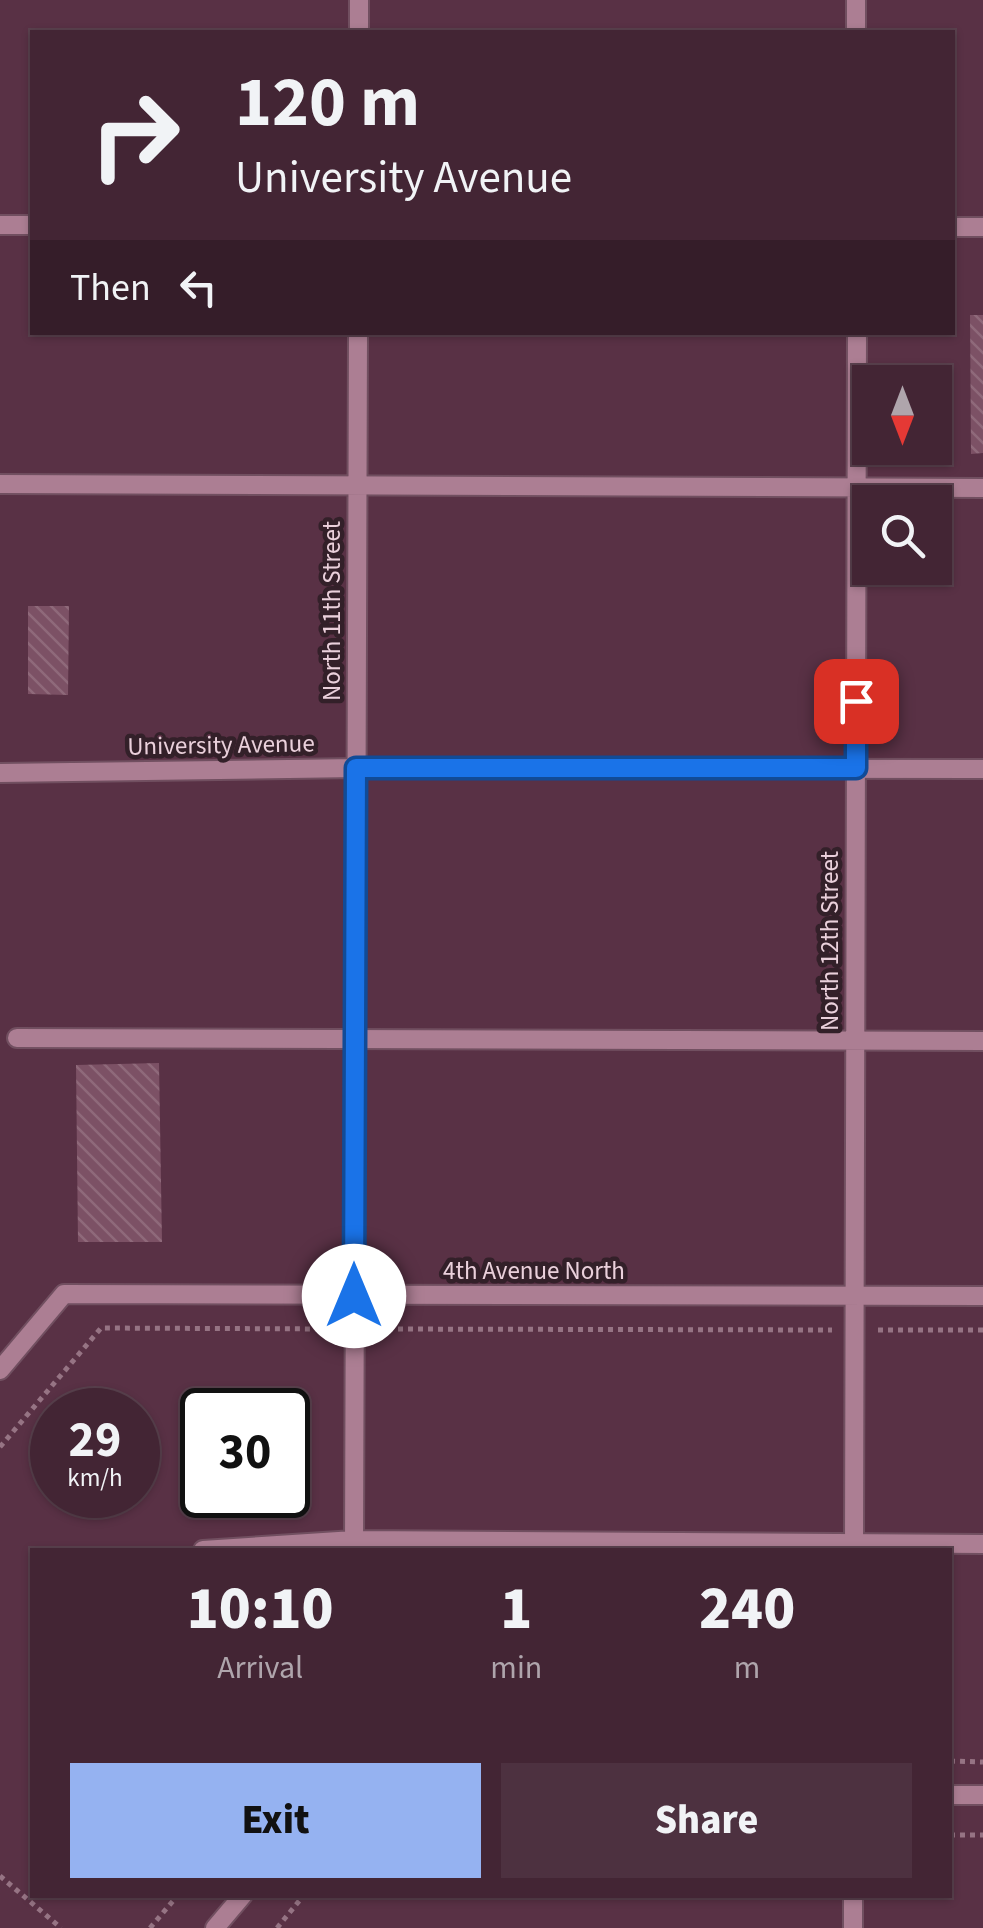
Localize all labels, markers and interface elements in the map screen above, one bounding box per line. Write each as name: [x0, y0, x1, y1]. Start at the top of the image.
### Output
text: 120 m: [235, 53, 420, 153]
icon: right: [70, 70, 200, 200]
text: University Avenue: [235, 146, 572, 210]
icon: left: [171, 260, 226, 315]
text: Then: [70, 261, 151, 315]
north arrow: [852, 365, 952, 465]
map controls: [852, 365, 952, 585]
button: search: [852, 485, 952, 585]
street label: North 11th Street: [314, 520, 350, 701]
pin: [814, 659, 899, 744]
icon: arrive: [829, 674, 884, 729]
street label: University Avenue: [127, 725, 315, 765]
street label: North 12th Street: [812, 850, 848, 1031]
position arrow: [302, 1244, 406, 1348]
street label: 4th Avenue North: [443, 1253, 625, 1289]
speed limit sign: 30: [180, 1388, 310, 1518]
text: 29: [69, 1405, 121, 1476]
text: km/h: [67, 1460, 123, 1496]
text: 10:10: [187, 1567, 334, 1652]
text: 1: [500, 1567, 532, 1652]
text: 240: [699, 1567, 795, 1652]
text: Arrival: [217, 1645, 303, 1691]
text: min: [490, 1645, 542, 1691]
text: m: [734, 1645, 760, 1691]
button: Exit: [70, 1763, 481, 1878]
button: Share: [501, 1763, 912, 1878]

